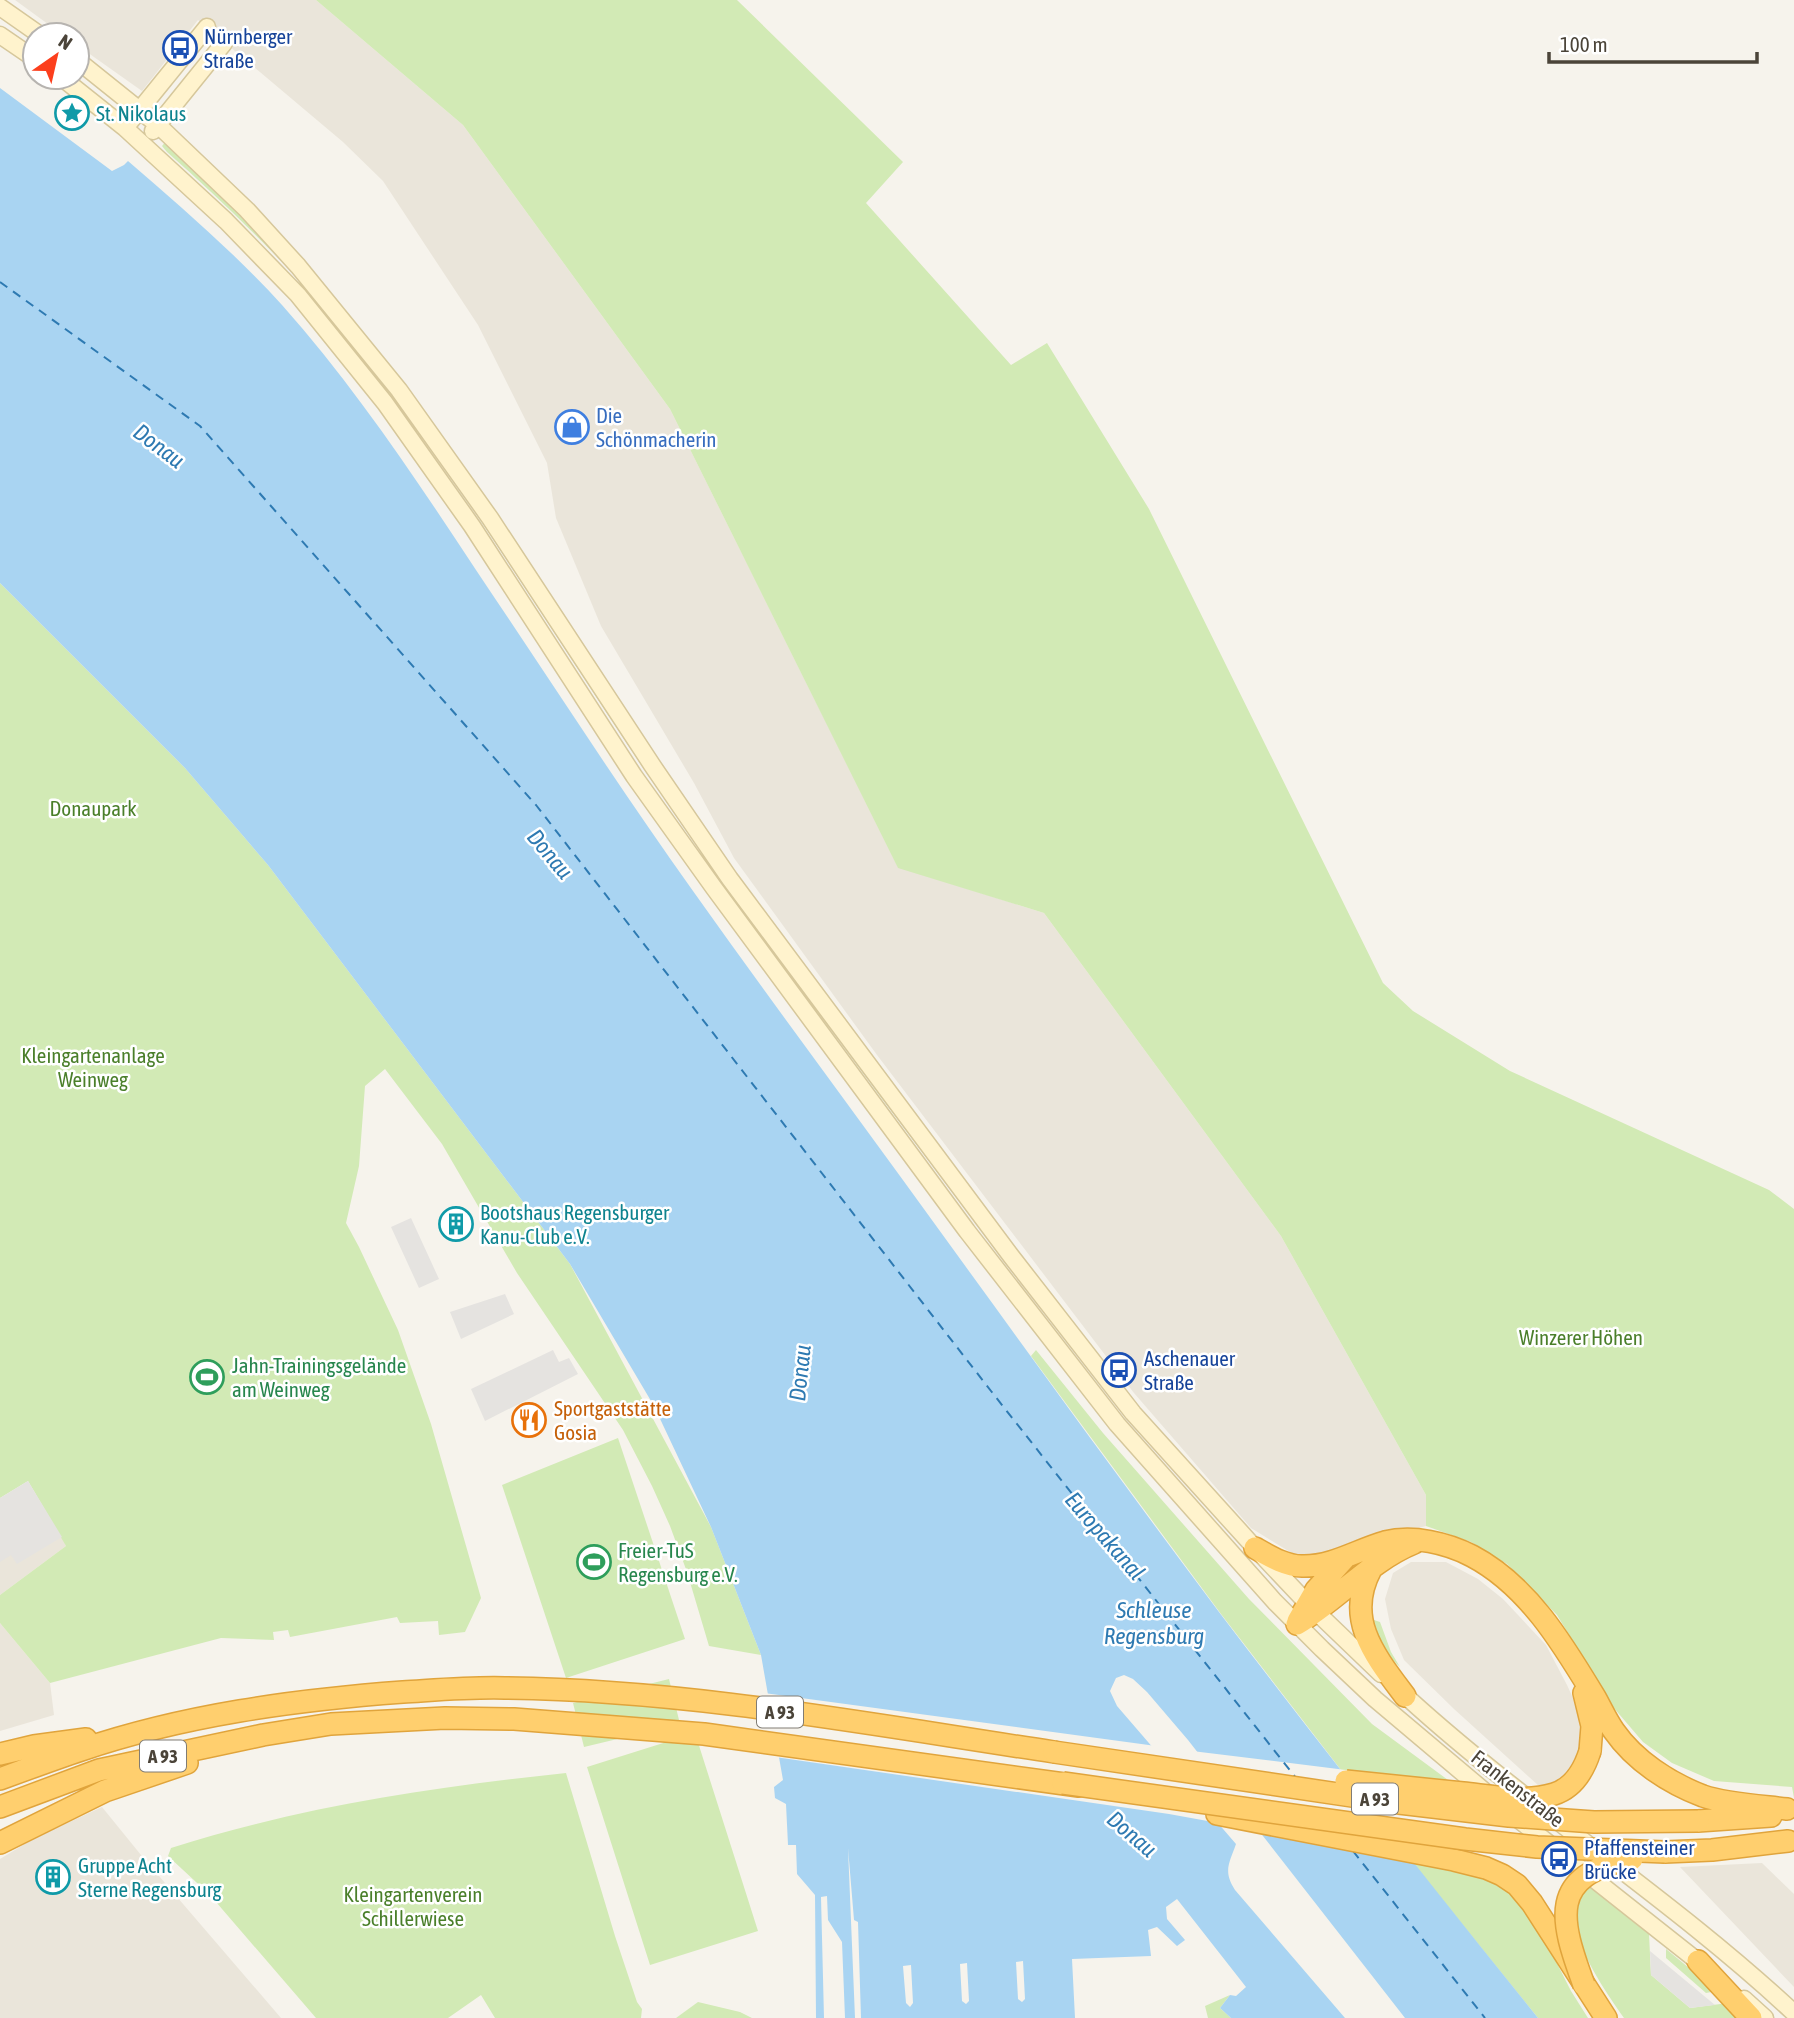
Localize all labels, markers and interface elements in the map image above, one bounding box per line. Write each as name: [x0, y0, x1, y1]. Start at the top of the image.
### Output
north arrow: [21, 21, 91, 91]
scale bar: [1549, 21, 1757, 65]
place label: Nürnberger Straße: [204, 24, 293, 72]
bus stop icon: Nürnberger Straße: [161, 29, 199, 67]
text: N: [55, 30, 76, 54]
text: 100 m: [1560, 32, 1608, 56]
place icon: St. Nikolaus: [53, 94, 91, 132]
place label: St. Nikolaus: [96, 101, 186, 125]
place label: Die Schönmacherin: [596, 403, 716, 451]
shop icon: Die Schönmacherin: [553, 408, 591, 446]
water label: Donau: [129, 419, 189, 473]
park label: Donaupark: [50, 796, 136, 820]
water label: Donau: [522, 824, 578, 884]
park label: Kleingartenanlage Weinweg: [21, 1043, 165, 1091]
place label: Bootshaus Regensburger Kanu-Club e.V.: [480, 1200, 670, 1248]
building icon: Bootshaus Regensburger Kanu-Club e.V.: [437, 1205, 475, 1243]
park label: Winzerer Höhen: [1519, 1325, 1643, 1349]
water label: Donau: [784, 1343, 816, 1403]
place label: Aschenauer Straße: [1144, 1346, 1236, 1394]
bus stop icon: Aschenauer Straße: [1100, 1351, 1138, 1389]
place label: Jahn-Trainingsgelände am Weinweg: [232, 1353, 406, 1401]
sports icon: Jahn-Trainingsgelände am Weinweg: [188, 1358, 226, 1396]
place label: Sportgaststätte Gosia: [554, 1396, 671, 1444]
restaurant icon: Sportgaststätte Gosia: [510, 1401, 548, 1439]
water label: Europakanal: [1060, 1487, 1150, 1585]
place label: Freier-TuS Regensburg e.V.: [618, 1538, 738, 1586]
sports icon: Freier-TuS Regensburg e.V.: [575, 1543, 613, 1581]
water label: Schleuse Regensburg: [1104, 1597, 1204, 1649]
road number: A 93: [757, 1696, 803, 1728]
road number: A 93: [140, 1740, 186, 1772]
street label: Frankenstraße: [1467, 1744, 1569, 1832]
road number: A 93: [1352, 1784, 1398, 1814]
water label: Donau: [1102, 1806, 1162, 1862]
place label: Pfaffensteiner Brücke: [1584, 1835, 1695, 1883]
bus stop icon: Pfaffensteiner Brücke: [1540, 1840, 1578, 1878]
place label: Gruppe Acht Sterne Regensburg: [78, 1853, 221, 1901]
building icon: Gruppe Acht Sterne Regensburg: [34, 1858, 72, 1896]
park label: Kleingartenverein Schillerwiese: [344, 1882, 482, 1930]

